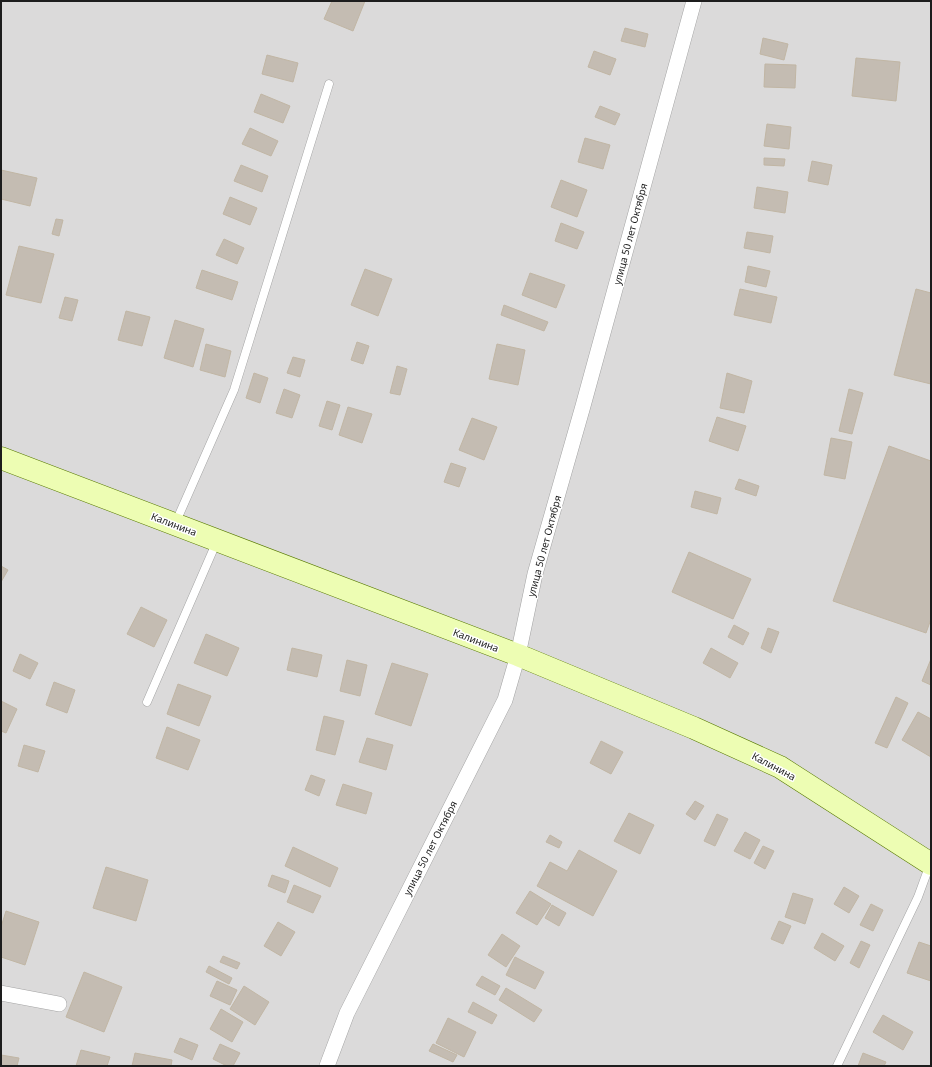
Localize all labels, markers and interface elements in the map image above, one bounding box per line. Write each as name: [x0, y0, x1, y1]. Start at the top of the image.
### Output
street label: улица 50 лет Октября: [610, 182, 650, 286]
street label: улица 50 лет Октября: [524, 494, 564, 598]
street label: Калинина: [149, 509, 199, 539]
street label: Калинина: [451, 625, 501, 655]
street label: Калинина: [750, 749, 798, 783]
street label: улица 50 лет Октября: [400, 798, 460, 898]

